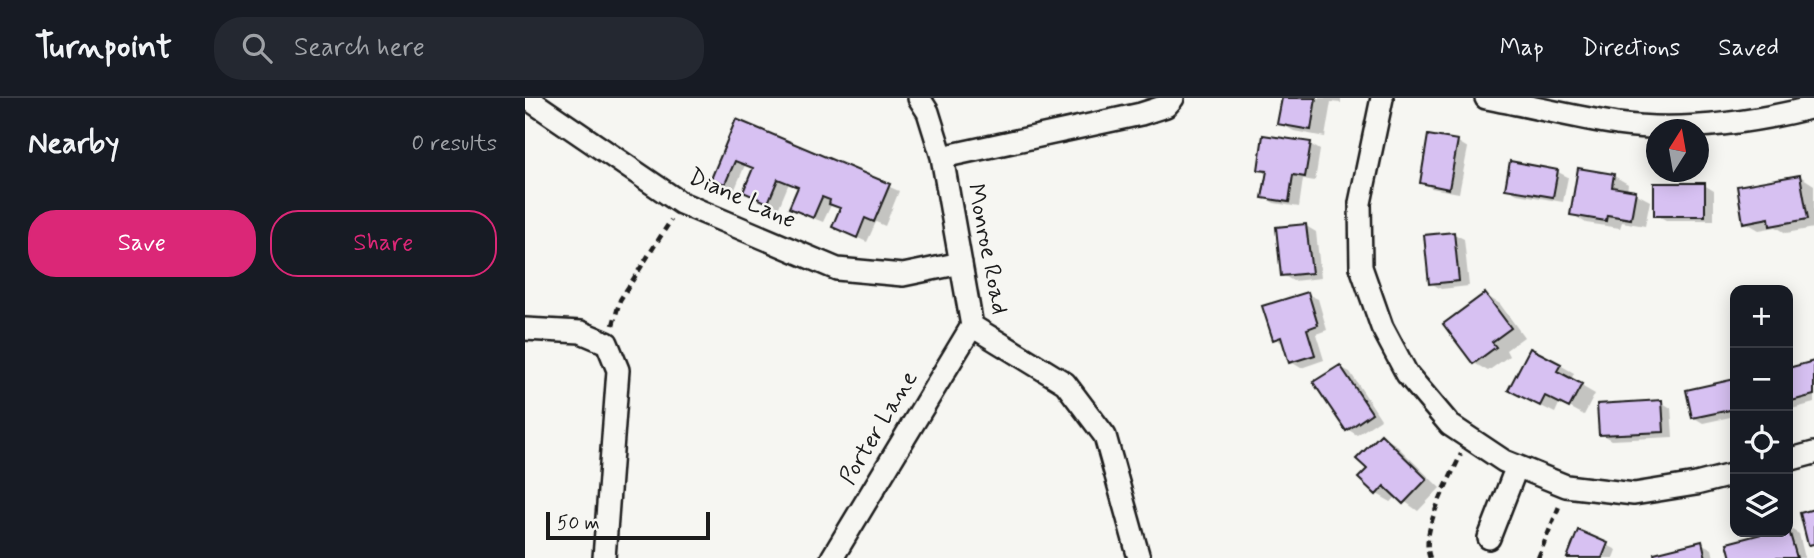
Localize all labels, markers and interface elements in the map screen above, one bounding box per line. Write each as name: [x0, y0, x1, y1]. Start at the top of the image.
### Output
search box: [214, 17, 704, 80]
text: Turnpoint: [35, 26, 172, 70]
icon: search: [238, 29, 276, 67]
text: Search here: [294, 31, 425, 65]
text: Map: [1500, 33, 1544, 64]
text: Directions: [1582, 33, 1680, 64]
text: Saved: [1718, 33, 1779, 64]
north arrow: [1646, 119, 1709, 182]
text: Nearby: [28, 124, 119, 163]
text: 0 results: [411, 129, 497, 159]
street label: Diane Lane: [683, 162, 801, 236]
street label: Monroe Road: [959, 181, 1015, 317]
button: Save: [28, 210, 256, 277]
button: Share: [270, 210, 497, 277]
map controls: [1730, 285, 1793, 537]
button: +: [1730, 285, 1793, 348]
button: −: [1730, 348, 1793, 411]
street label: Porter Lane: [833, 365, 925, 491]
button: locate: [1730, 411, 1793, 474]
button: layers: [1730, 474, 1793, 537]
scale bar: [546, 509, 711, 541]
text: 50 m: [557, 511, 600, 536]

